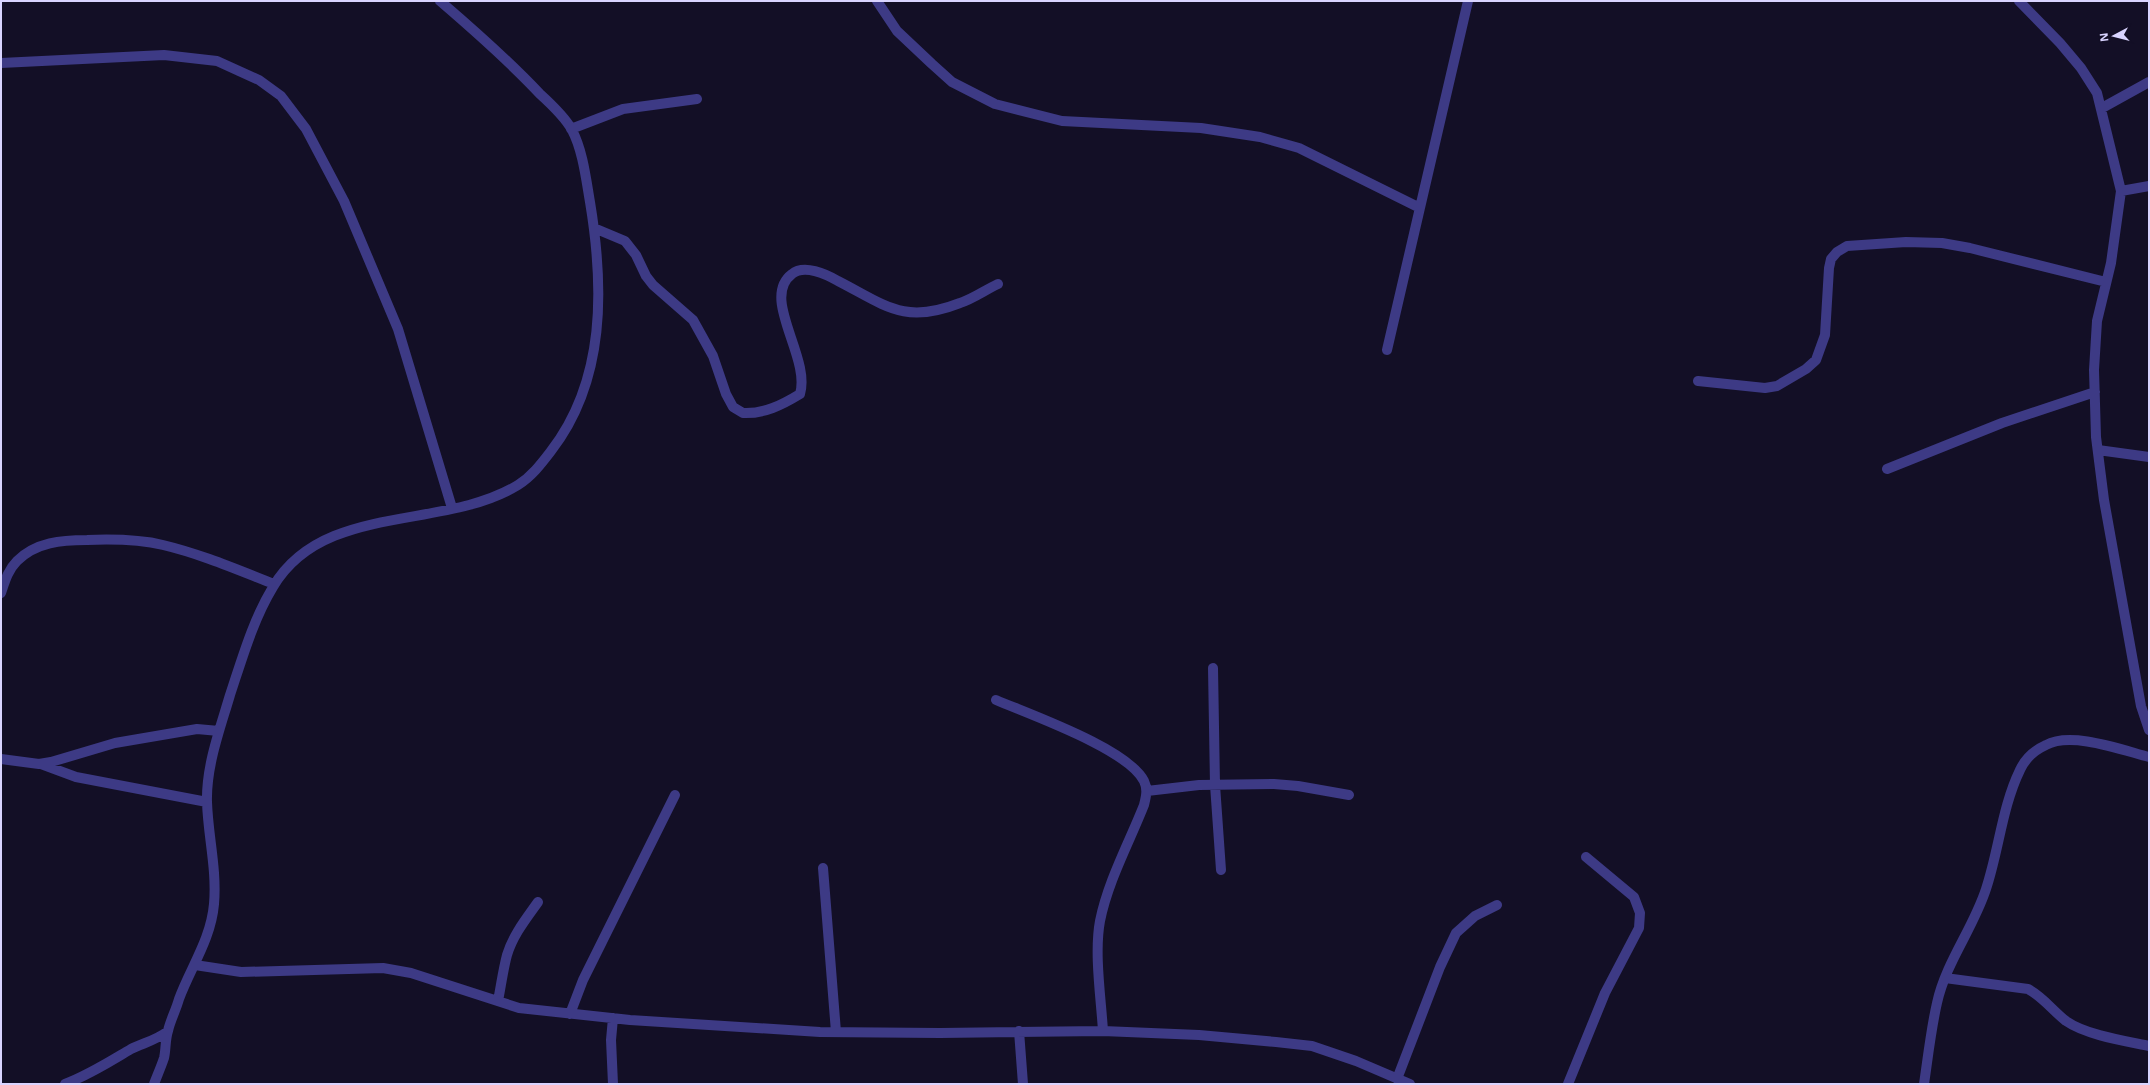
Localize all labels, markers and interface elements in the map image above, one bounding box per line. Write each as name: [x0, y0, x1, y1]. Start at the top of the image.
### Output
north arrow: [2094, 16, 2134, 56]
text: N: [2096, 32, 2112, 43]

